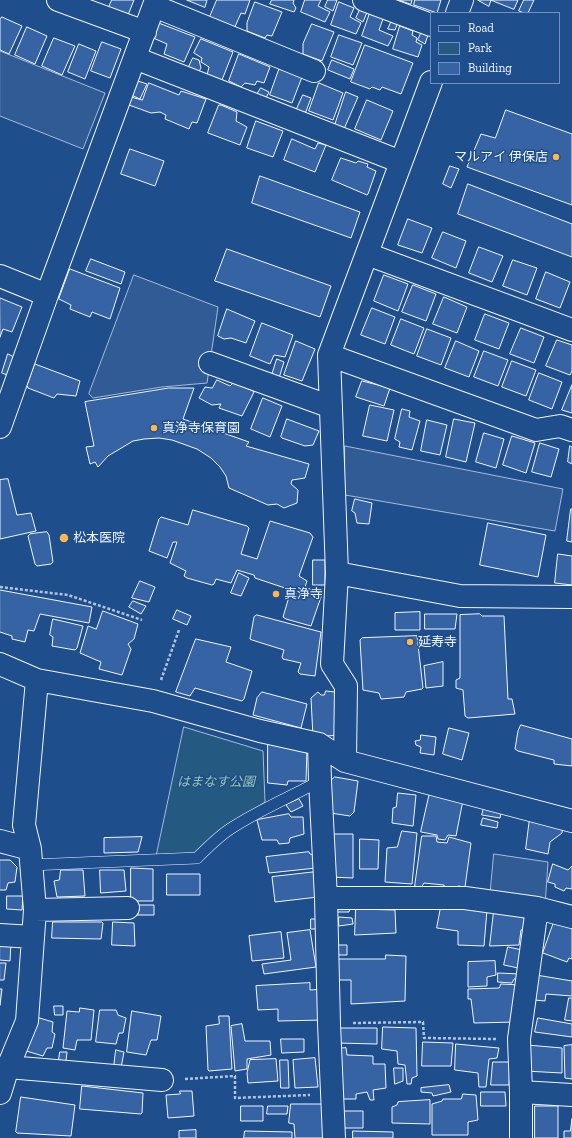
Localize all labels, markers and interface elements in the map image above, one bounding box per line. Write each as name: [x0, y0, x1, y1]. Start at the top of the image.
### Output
legend: [430, 12, 560, 84]
text: Road: [468, 21, 494, 35]
text: Park: [468, 41, 492, 55]
text: Building: [468, 61, 512, 75]
place label: マルアイ 伊保店: [454, 149, 548, 165]
marker: マルアイ 伊保店: [551, 152, 561, 162]
place label: 真浄寺保育園: [162, 420, 240, 436]
marker: 真浄寺保育園: [149, 423, 159, 433]
place label: 松本医院: [73, 530, 125, 546]
marker: 松本医院: [58, 532, 70, 544]
place label: 真浄寺: [284, 586, 323, 602]
marker: 真浄寺: [271, 589, 281, 599]
place label: 延寿寺: [418, 634, 457, 650]
marker: 延寿寺: [405, 637, 415, 647]
park label: はまなす公園: [177, 774, 255, 790]

